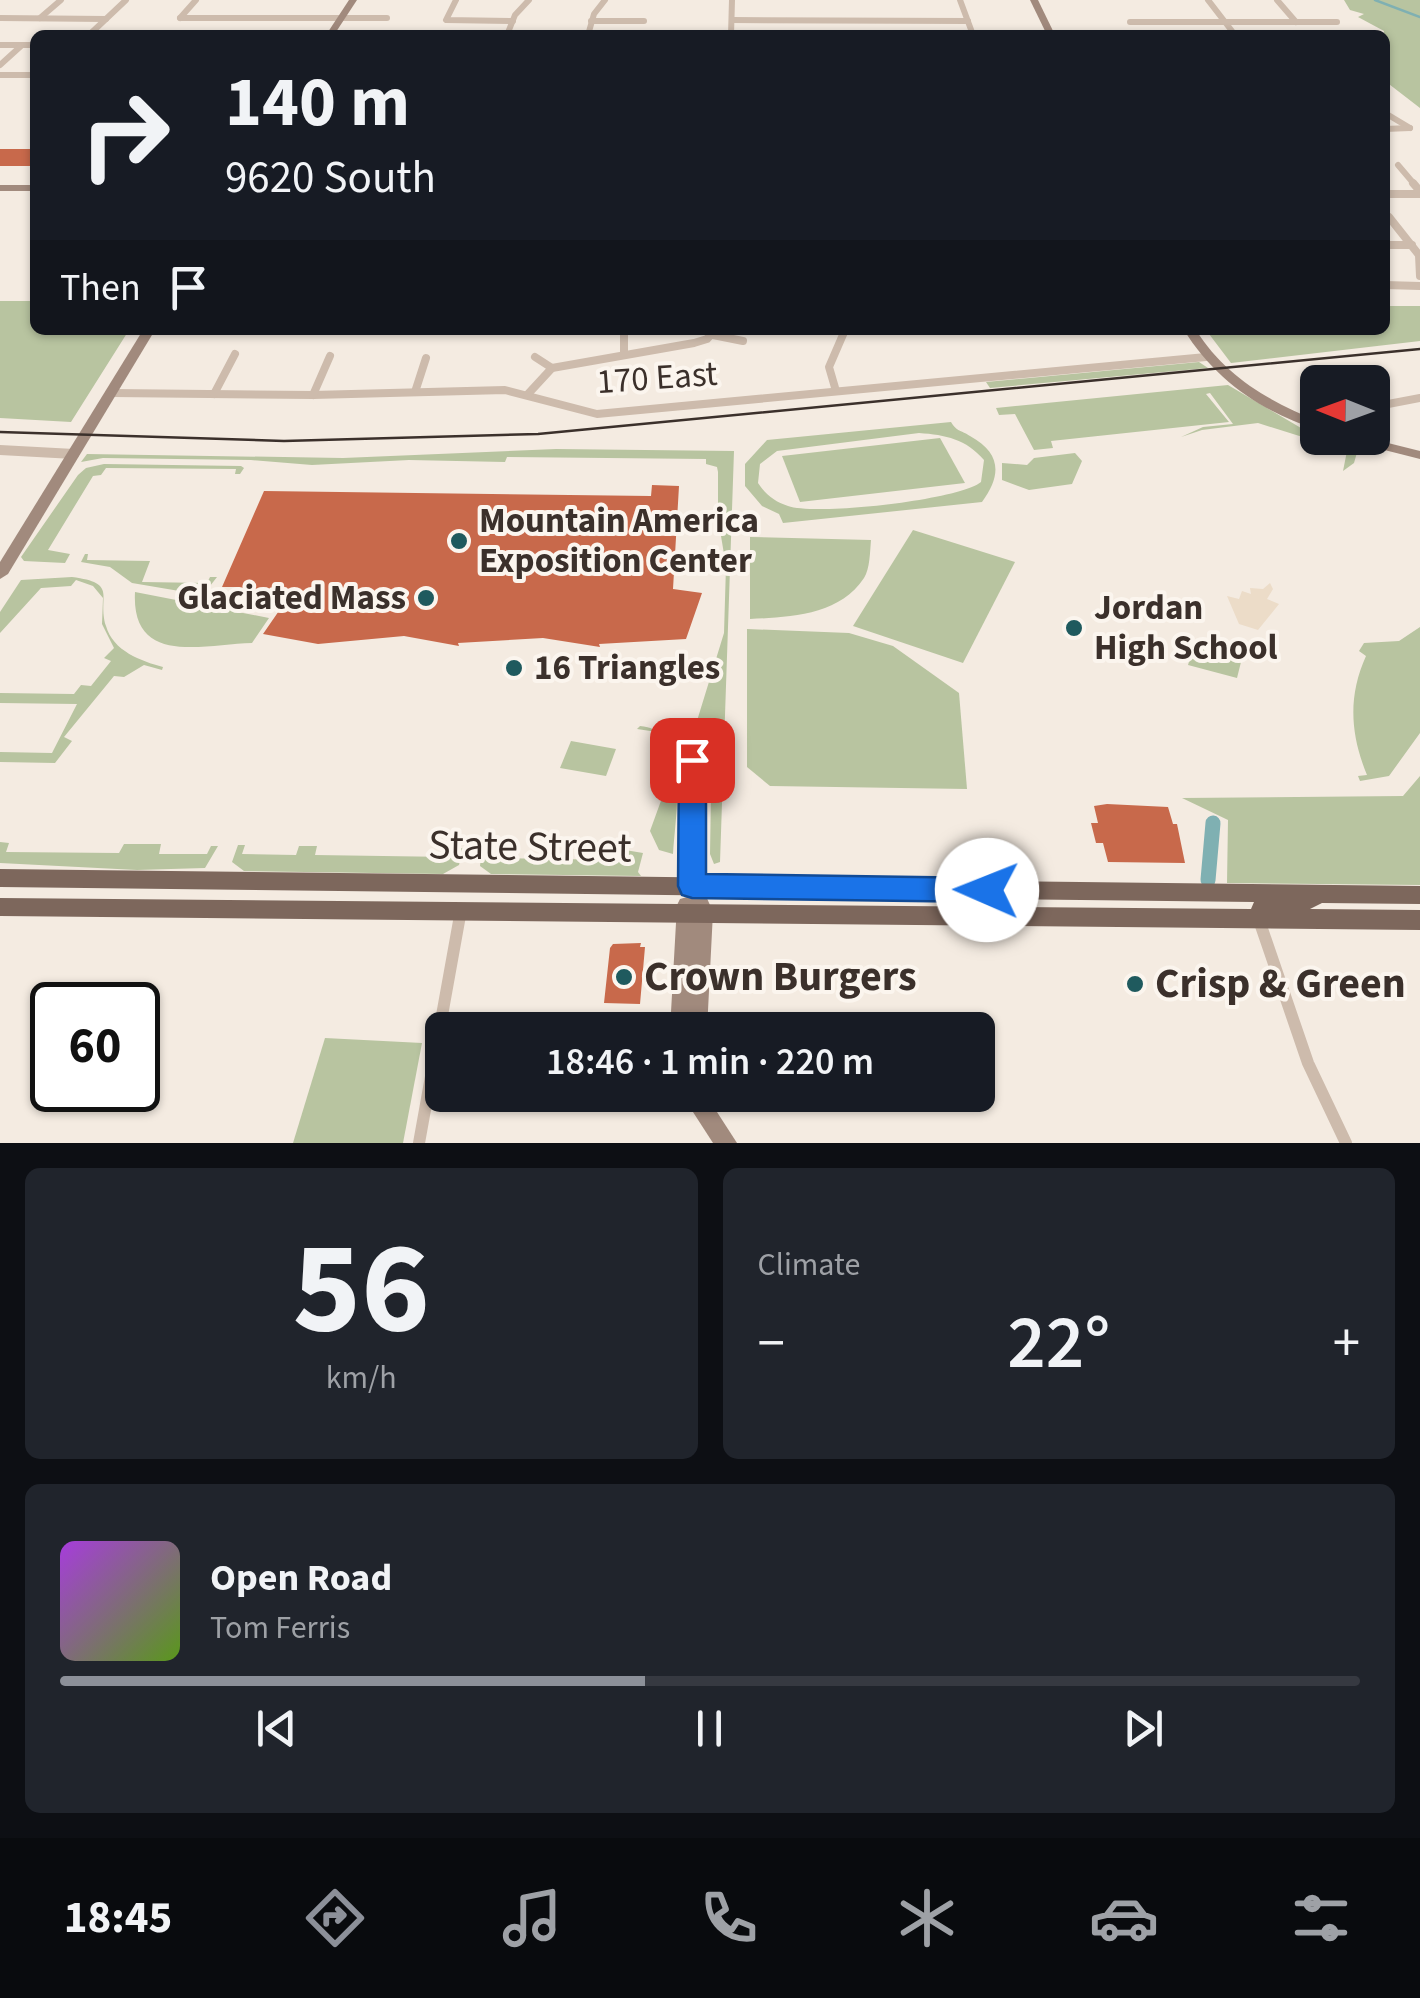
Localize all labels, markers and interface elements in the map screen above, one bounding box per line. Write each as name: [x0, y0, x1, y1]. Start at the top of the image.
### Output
text: 140 m: [225, 53, 410, 153]
icon: right: [60, 70, 190, 200]
text: 9620 South: [225, 146, 436, 210]
icon: arrive: [161, 260, 216, 315]
text: Then: [60, 261, 141, 315]
street label: 170 East: [595, 349, 719, 407]
north arrow: [1300, 365, 1390, 455]
map controls: [1300, 365, 1390, 455]
place label: Mountain America Exposition Center: [479, 496, 759, 586]
marker: Mountain America Exposition Center: [448, 530, 470, 552]
place label: Glaciated Mass: [177, 573, 406, 623]
place label: Jordan High School: [1094, 583, 1278, 673]
marker: Glaciated Mass: [415, 587, 437, 609]
marker: Jordan High School: [1063, 617, 1085, 639]
place label: 16 Triangles: [534, 643, 720, 693]
marker: 16 Triangles: [503, 657, 525, 679]
pin: [650, 718, 735, 803]
icon: arrive: [665, 733, 720, 788]
street label: State Street: [428, 815, 632, 879]
position arrow: [935, 838, 1039, 942]
place label: Crown Burgers: [644, 947, 917, 1007]
place label: Crisp & Green: [1155, 954, 1406, 1014]
marker: Crown Burgers: [613, 966, 635, 988]
marker: Crisp & Green: [1124, 973, 1146, 995]
speed limit sign: 60: [30, 982, 160, 1112]
text: 18:46 · 1 min · 220 m: [546, 1035, 874, 1089]
text: 56: [293, 1197, 430, 1382]
text: Climate: [758, 1242, 860, 1288]
text: 22°: [1007, 1290, 1110, 1397]
text: −: [758, 1305, 785, 1383]
text: +: [1333, 1305, 1360, 1383]
text: km/h: [326, 1355, 397, 1401]
text: Open Road: [210, 1551, 392, 1605]
text: Tom Ferris: [210, 1605, 350, 1651]
icon: previous: [249, 1701, 304, 1756]
icon: pause: [682, 1701, 737, 1756]
icon: next: [1116, 1701, 1171, 1756]
icon: directions: [300, 1883, 370, 1953]
icon: music: [497, 1883, 567, 1953]
icon: phone: [694, 1883, 764, 1953]
icon: climate: [892, 1883, 962, 1953]
icon: car: [1089, 1883, 1159, 1953]
icon: filters: [1286, 1883, 1356, 1953]
text: 18:45: [64, 1886, 172, 1950]

